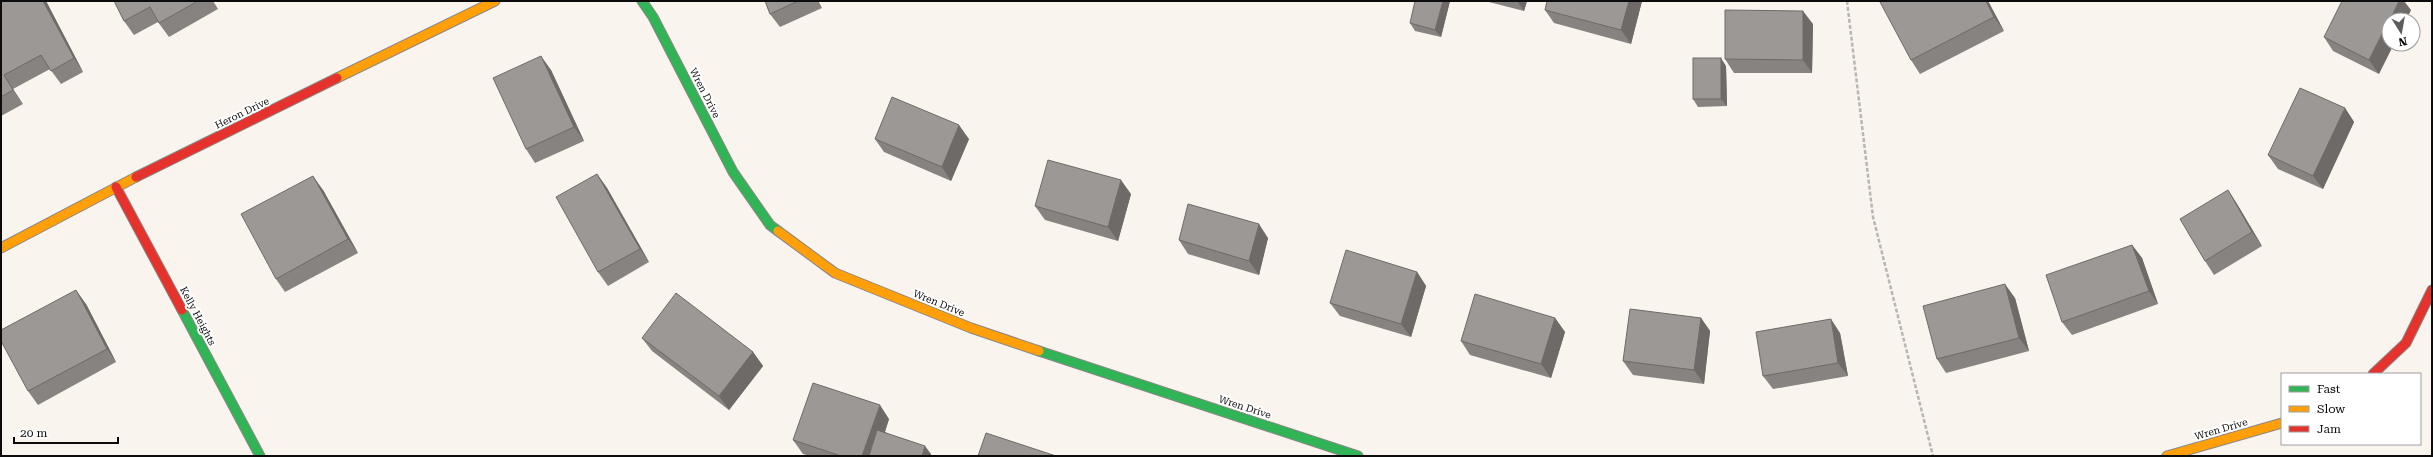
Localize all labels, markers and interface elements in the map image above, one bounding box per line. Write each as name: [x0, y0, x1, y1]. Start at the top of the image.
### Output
north arrow: [2381, 12, 2421, 52]
text: N: [2397, 34, 2408, 49]
street label: Wren Drive: [688, 66, 723, 120]
street label: Heron Drive: [213, 95, 271, 131]
street label: Kelly Heights: [178, 285, 218, 347]
street label: Wren Drive: [912, 288, 967, 319]
legend: [2281, 373, 2421, 445]
text: Fast: [2317, 382, 2341, 396]
street label: Wren Drive: [1217, 393, 1273, 421]
text: Slow: [2317, 402, 2345, 416]
street label: Wren Drive: [2193, 416, 2249, 442]
scale bar: [14, 419, 118, 445]
text: Jam: [2317, 422, 2341, 436]
text: 20 m: [20, 426, 47, 440]

